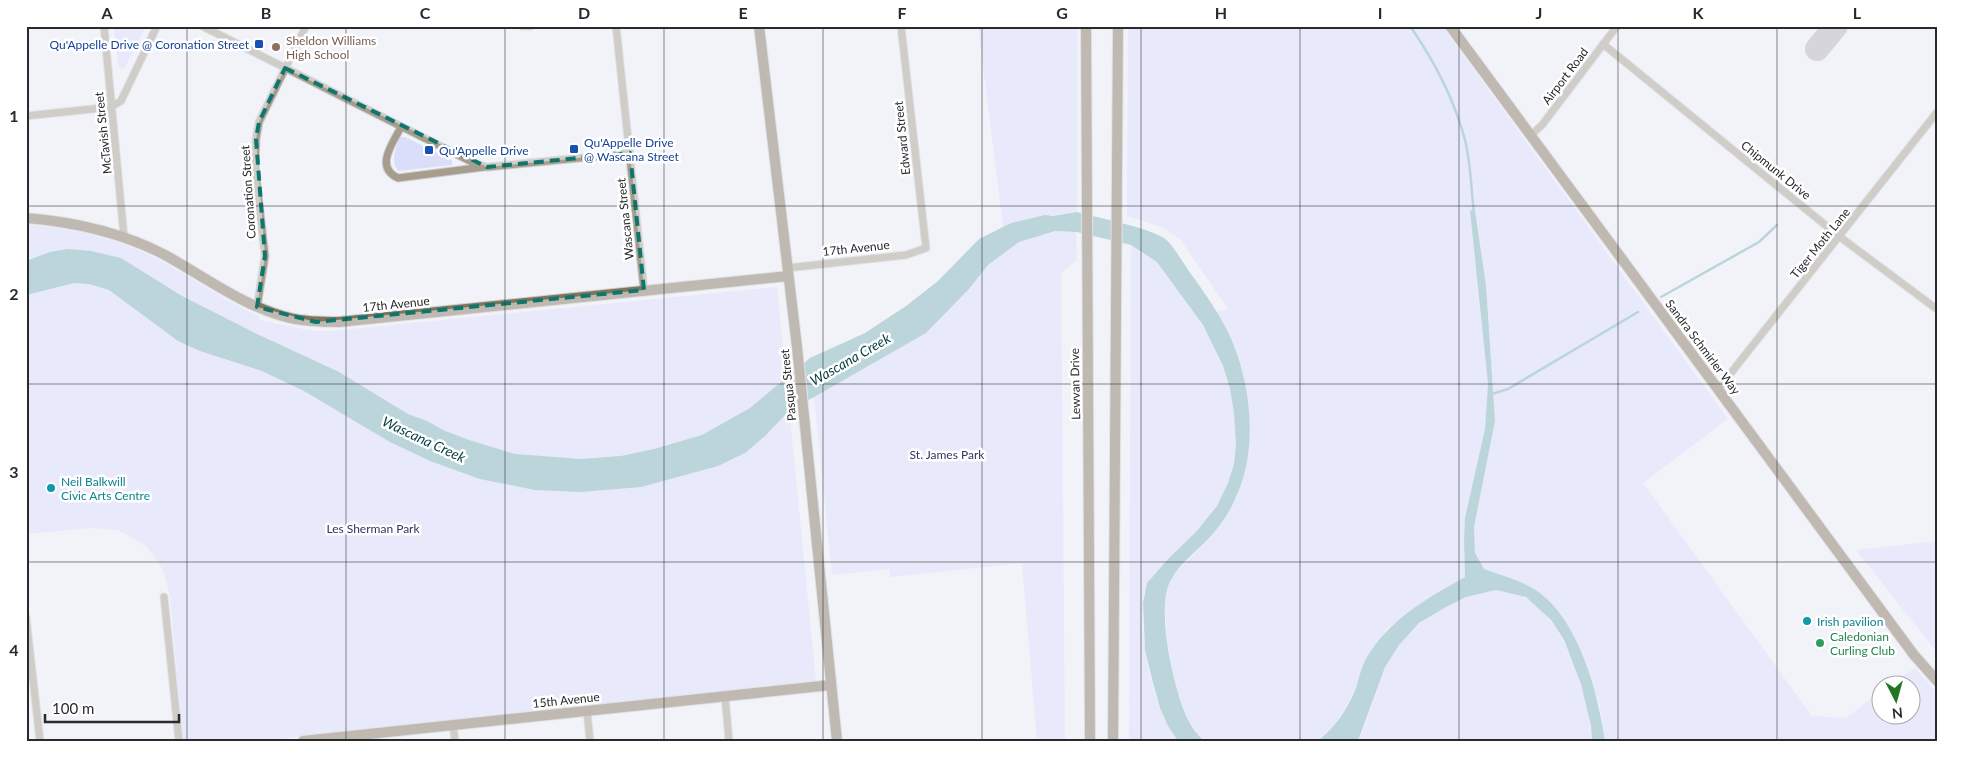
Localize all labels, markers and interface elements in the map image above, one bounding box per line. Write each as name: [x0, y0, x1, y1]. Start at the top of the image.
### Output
text: A: [100, 3, 113, 22]
text: B: [261, 3, 271, 22]
text: C: [420, 3, 431, 22]
text: D: [578, 3, 590, 22]
text: E: [738, 3, 748, 22]
text: F: [897, 3, 907, 22]
text: G: [1056, 3, 1068, 22]
text: H: [1215, 3, 1227, 22]
text: I: [1378, 3, 1382, 22]
text: J: [1536, 3, 1542, 22]
text: K: [1693, 3, 1705, 22]
text: L: [1853, 3, 1862, 22]
place label: Sheldon Williams High School: [286, 33, 376, 62]
place label: Qu'Appelle Drive @ Coronation Street: [50, 37, 250, 52]
marker: Qu'Appelle Drive @ Coronation Street: [253, 38, 265, 50]
marker: Sheldon Williams High School: [270, 41, 282, 53]
street label: Airport Road: [1539, 45, 1591, 107]
street label: McTavish Street: [91, 90, 115, 175]
street label: Edward Street: [891, 100, 913, 176]
text: 1: [9, 106, 19, 125]
place label: Qu'Appelle Drive @ Wascana Street: [584, 135, 680, 164]
street label: Chipmunk Drive: [1738, 137, 1814, 203]
place label: Qu'Appelle Drive: [439, 143, 529, 158]
marker: Qu'Appelle Drive @ Wascana Street: [568, 143, 580, 155]
street label: Coronation Street: [237, 144, 259, 239]
marker: Qu'Appelle Drive: [423, 144, 435, 156]
street label: Wascana Street: [613, 177, 637, 261]
street label: Tiger Moth Lane: [1787, 205, 1853, 281]
street label: 17th Avenue: [822, 237, 890, 259]
text: 2: [9, 284, 19, 303]
street label: 17th Avenue: [362, 293, 430, 315]
street label: Sandra Schmirler Way: [1662, 297, 1744, 398]
water label: Wascana Creek: [807, 329, 893, 389]
street label: Pasqua Street: [777, 348, 799, 422]
street label: Lewvan Drive: [1067, 348, 1083, 420]
water label: Wascana Creek: [380, 412, 469, 466]
park label: St. James Park: [910, 447, 985, 462]
text: 3: [9, 462, 19, 481]
place label: Neil Balkwill Civic Arts Centre: [61, 474, 150, 503]
marker: Neil Balkwill Civic Arts Centre: [45, 482, 57, 494]
park label: Les Sherman Park: [326, 521, 420, 536]
place label: Irish pavilion: [1817, 614, 1883, 629]
marker: Irish pavilion: [1801, 615, 1813, 627]
place label: Caledonian Curling Club: [1830, 629, 1895, 658]
marker: Caledonian Curling Club: [1814, 637, 1826, 649]
text: 4: [9, 640, 19, 659]
north arrow: [1872, 674, 1922, 724]
street label: 15th Avenue: [532, 689, 600, 711]
scale bar: [45, 692, 179, 724]
text: 100 m: [52, 699, 94, 717]
text: N: [1891, 704, 1904, 722]

